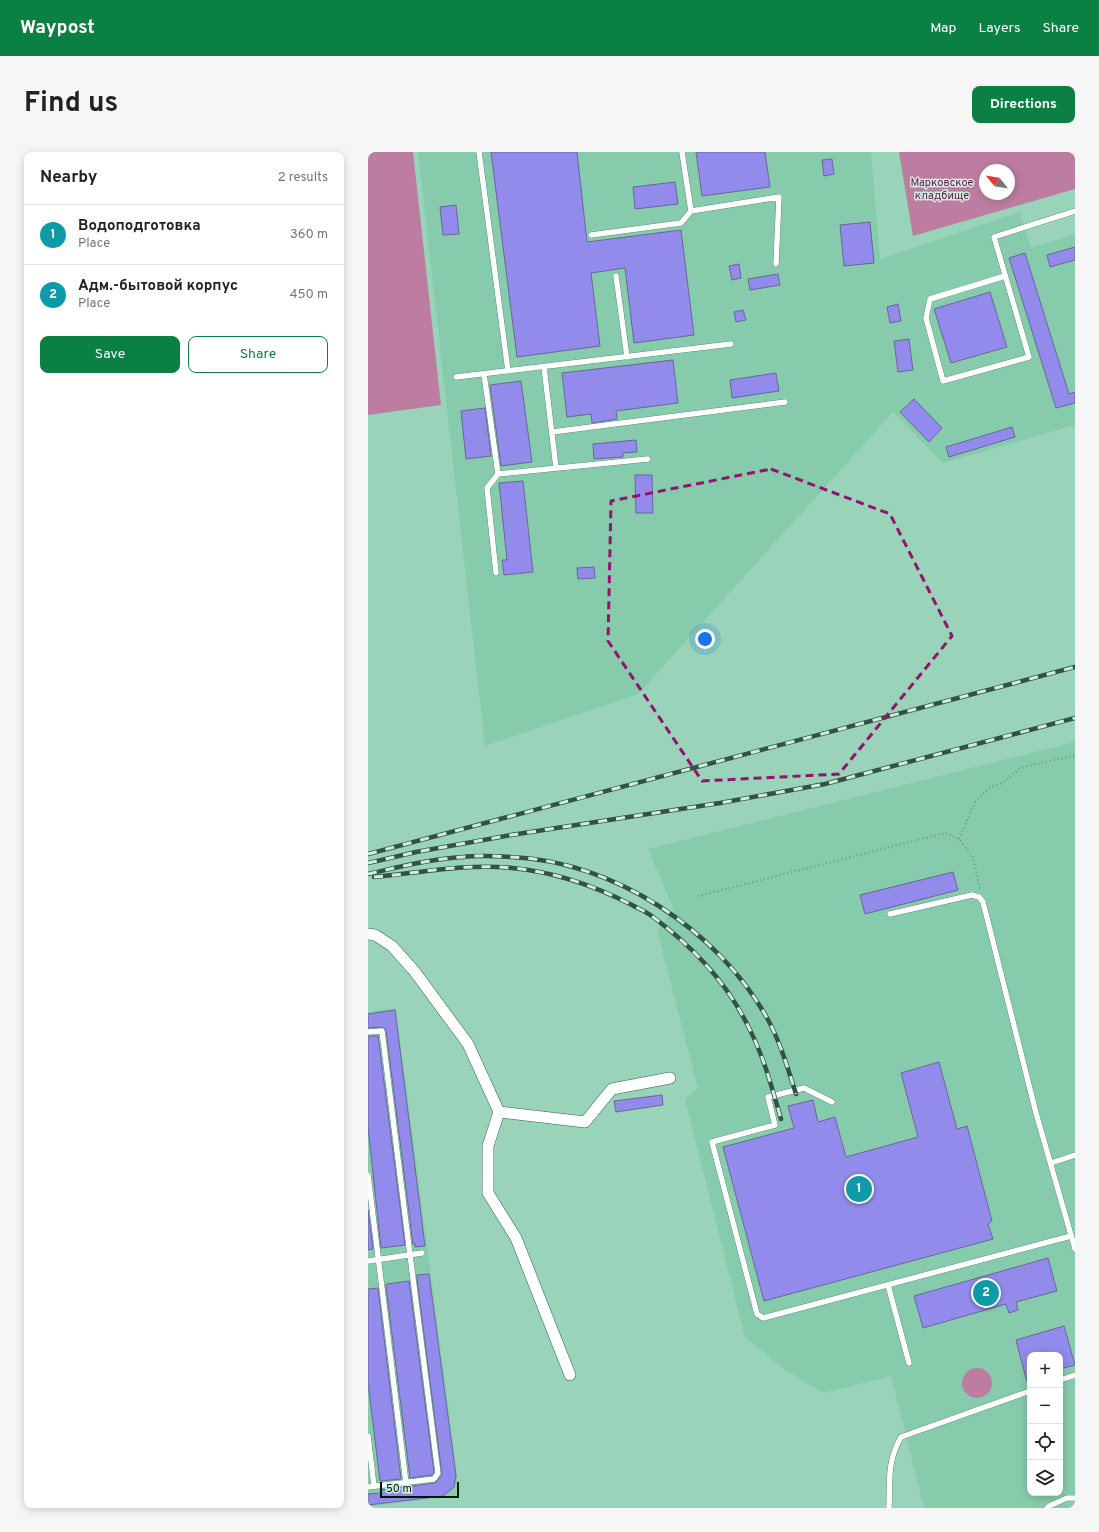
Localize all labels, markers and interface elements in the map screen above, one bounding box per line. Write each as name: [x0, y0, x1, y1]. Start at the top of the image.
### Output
text: Waypost: [20, 16, 95, 40]
text: Map: [930, 20, 956, 37]
text: Layers: [978, 20, 1020, 37]
text: Share: [1042, 20, 1079, 37]
text: Find us: [24, 86, 118, 122]
button: Directions: [972, 86, 1075, 123]
north arrow: [979, 164, 1015, 200]
text: Nearby: [40, 167, 97, 189]
text: 2 results: [278, 170, 328, 186]
park label: Марковское кладбище: [910, 176, 974, 203]
text: Водоподготовка: [78, 217, 201, 236]
text: 1: [50, 227, 56, 243]
text: 360 m: [290, 227, 328, 243]
text: Place: [78, 236, 110, 252]
text: Адм.-бытовой корпус: [78, 277, 238, 296]
text: 2: [49, 287, 57, 303]
text: 450 m: [289, 287, 328, 303]
text: Place: [78, 296, 110, 312]
button: Save: [40, 336, 180, 373]
button: Share: [188, 336, 328, 373]
your location: [695, 629, 715, 649]
pin: 1: [846, 1174, 872, 1204]
pin: 2: [973, 1278, 999, 1308]
map controls: [1027, 1352, 1063, 1496]
button: +: [1027, 1352, 1063, 1388]
button: −: [1027, 1388, 1063, 1424]
button: locate: [1027, 1424, 1063, 1460]
button: layers: [1027, 1460, 1063, 1496]
scale bar: [380, 1480, 459, 1499]
text: 50 m: [386, 1482, 412, 1496]

